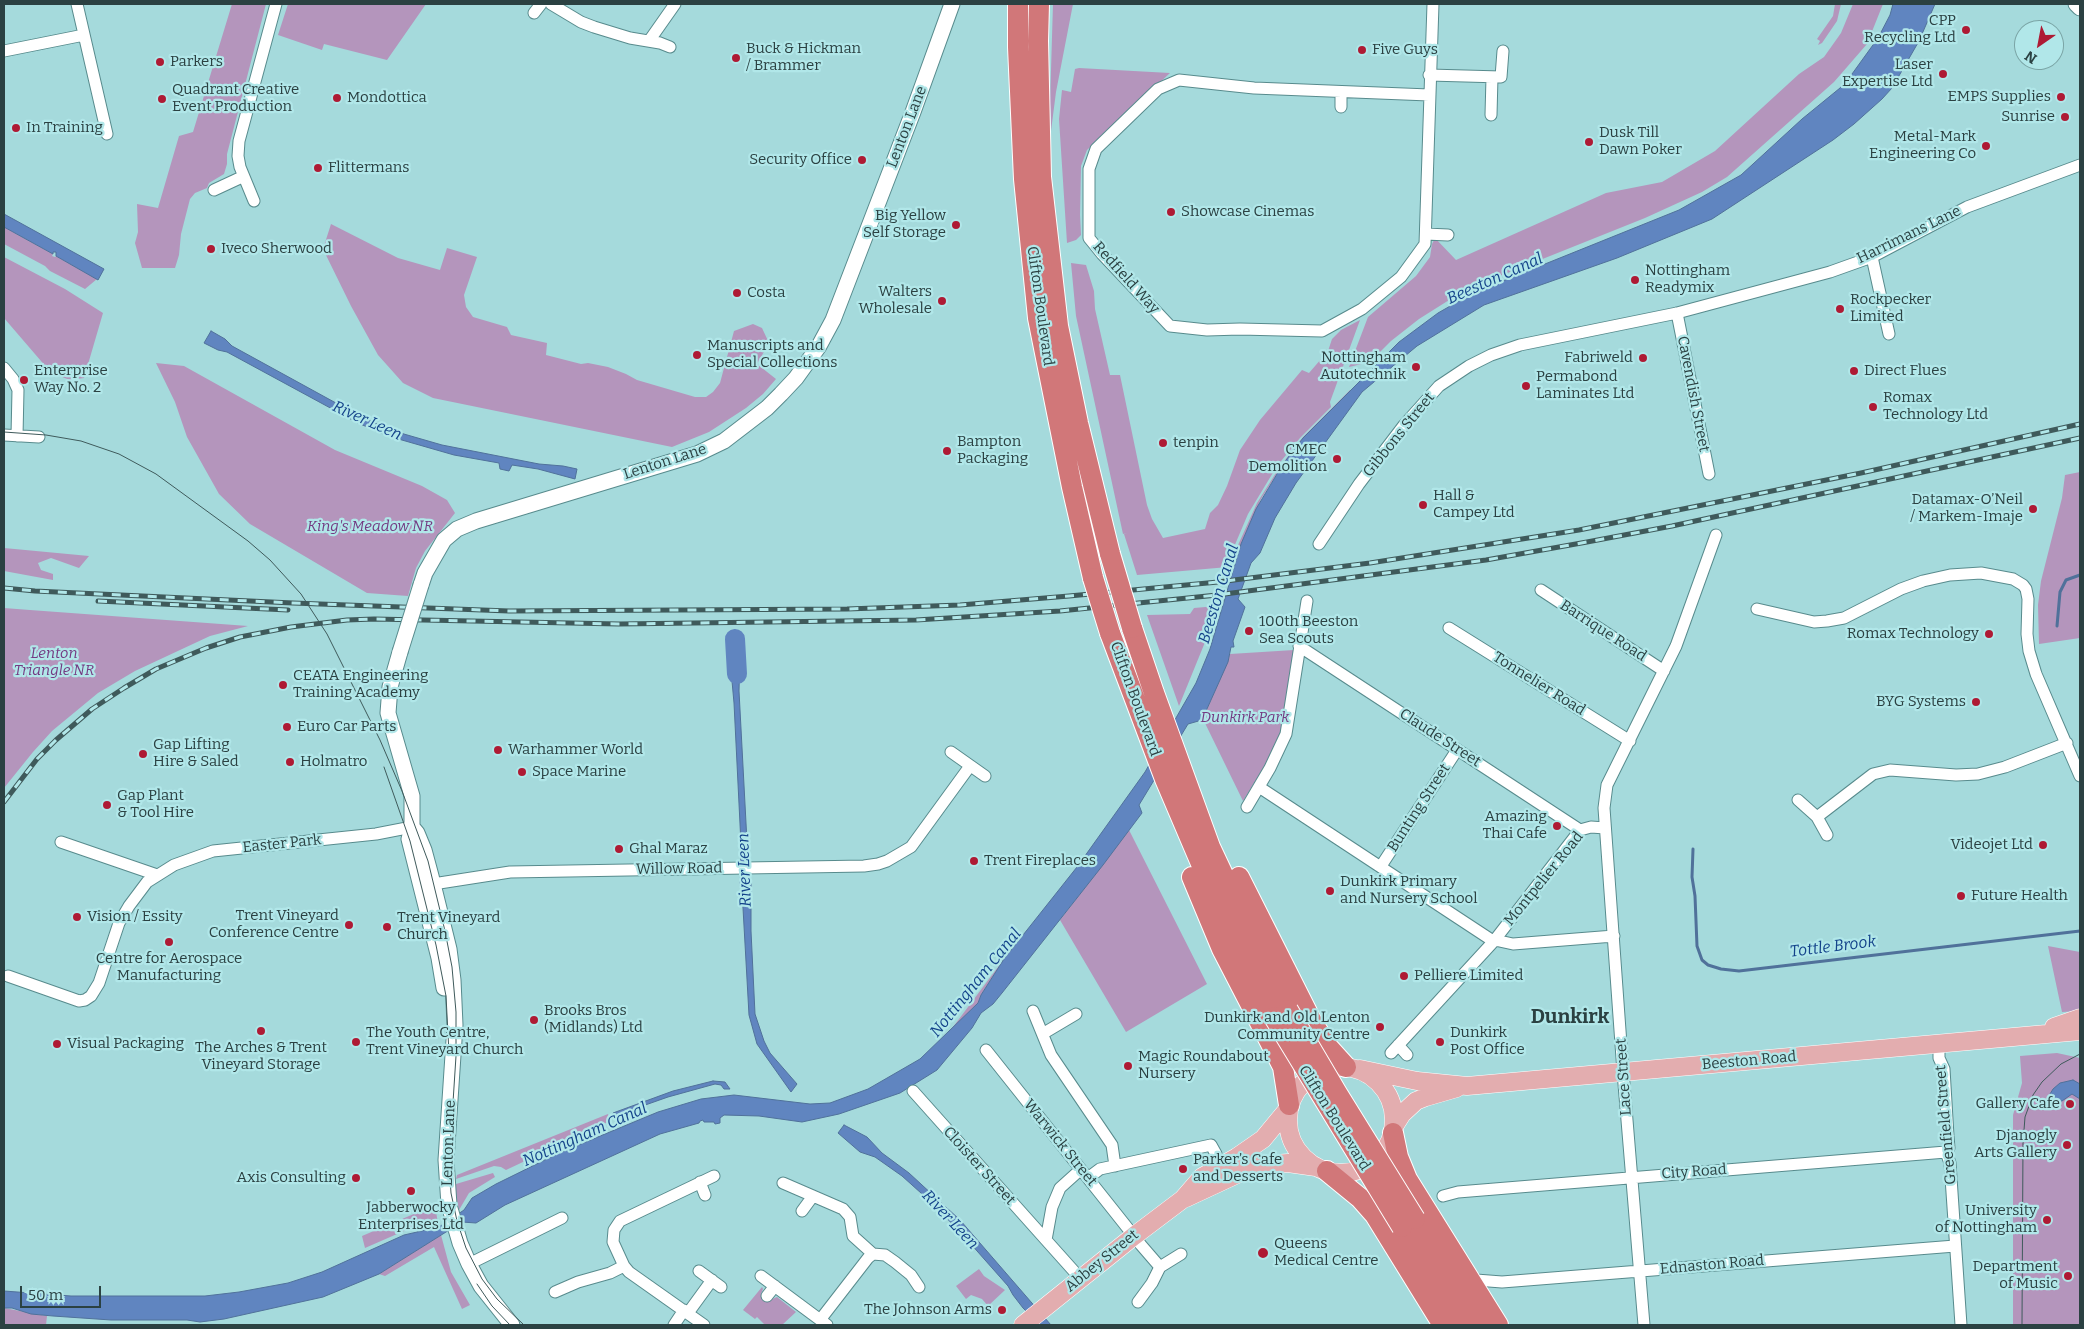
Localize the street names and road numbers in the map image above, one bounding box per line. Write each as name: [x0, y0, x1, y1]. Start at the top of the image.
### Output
street label: Lenton Lane: [883, 84, 931, 170]
street label: Harrimans Lane: [1854, 202, 1964, 268]
street label: Redfield Way: [1089, 238, 1163, 318]
street label: Clifton Boulevard: [1023, 245, 1057, 367]
street label: Cavendish Street: [1673, 334, 1713, 454]
street label: Gibbons Street: [1359, 389, 1439, 481]
street label: Lenton Lane: [621, 440, 709, 484]
street label: Barrique Road: [1556, 596, 1650, 666]
street label: Clifton Boulevard: [1106, 639, 1164, 759]
street label: Tonnelier Road: [1489, 648, 1589, 720]
street label: Claude Street: [1396, 705, 1484, 771]
street label: Bunting Street: [1384, 761, 1454, 855]
street label: Montpelier Road: [1501, 828, 1587, 930]
street label: Easter Park: [242, 831, 322, 857]
street label: Willow Road: [636, 859, 722, 879]
street label: Lace Street: [1612, 1038, 1636, 1116]
street label: Beeston Road: [1701, 1048, 1797, 1074]
street label: Clifton Boulevard: [1294, 1062, 1374, 1174]
street label: Greenfield Street: [1932, 1065, 1960, 1185]
street label: Warwick Street: [1019, 1096, 1101, 1190]
street label: Lenton Lane: [439, 1100, 459, 1186]
street label: Cloister Street: [939, 1123, 1019, 1209]
street label: City Road: [1661, 1161, 1727, 1183]
street label: Abbey Street: [1062, 1226, 1142, 1296]
street label: Ednaston Road: [1659, 1251, 1765, 1279]

